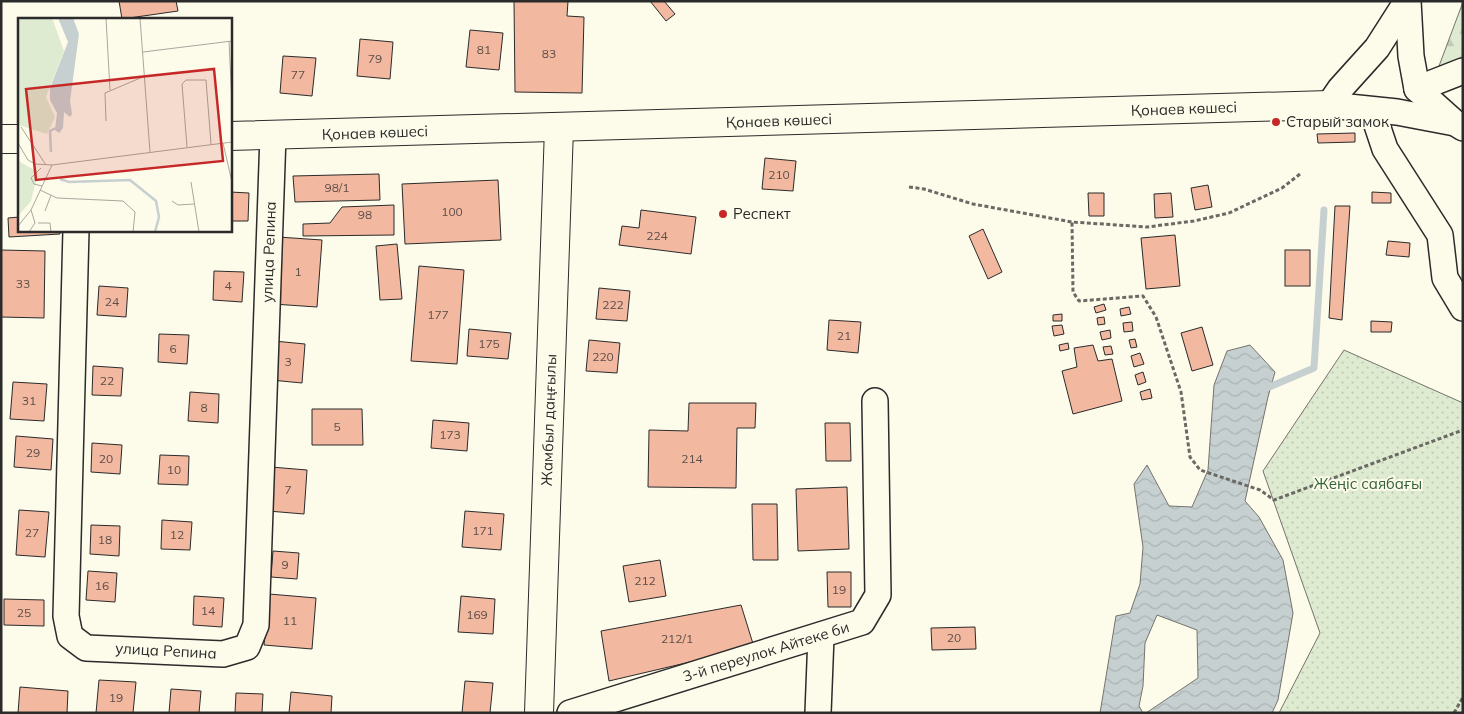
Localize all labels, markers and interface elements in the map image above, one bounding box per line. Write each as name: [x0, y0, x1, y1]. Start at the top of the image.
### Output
inset map: [18, 18, 231, 231]
house number: 81: [477, 42, 491, 57]
house number: 83: [542, 46, 556, 61]
house number: 79: [368, 51, 382, 66]
house number: 77: [291, 67, 305, 82]
street label: Қонаев көшесі: [1131, 97, 1237, 120]
street label: Қонаев көшесі: [726, 109, 832, 132]
place label: Старый замок: [1286, 112, 1390, 131]
marker: Старый замок: [1270, 116, 1282, 128]
street label: Қонаев көшесі: [322, 121, 428, 144]
house number: 210: [768, 167, 790, 182]
house number: 98/1: [324, 180, 350, 195]
street label: улица Репина: [257, 201, 280, 303]
house number: 100: [441, 204, 463, 219]
place label: Респект: [733, 204, 791, 223]
house number: 98: [358, 207, 372, 222]
marker: Респект: [717, 208, 729, 220]
house number: 224: [646, 228, 668, 243]
house number: 1: [294, 264, 302, 279]
house number: 33: [16, 276, 30, 291]
house number: 4: [224, 278, 232, 293]
house number: 24: [105, 294, 119, 309]
house number: 222: [602, 297, 624, 312]
house number: 177: [427, 307, 449, 322]
house number: 21: [837, 328, 851, 343]
house number: 175: [478, 336, 500, 351]
house number: 6: [169, 341, 177, 356]
house number: 220: [592, 349, 614, 364]
house number: 3: [284, 354, 292, 369]
street label: Жамбыл даңғылы: [537, 354, 560, 486]
house number: 22: [100, 373, 114, 388]
house number: 31: [22, 393, 36, 408]
house number: 8: [200, 400, 208, 415]
house number: 5: [333, 419, 341, 434]
house number: 173: [439, 427, 461, 442]
house number: 29: [26, 445, 40, 460]
house number: 20: [99, 451, 113, 466]
house number: 214: [681, 451, 703, 466]
house number: 10: [167, 462, 181, 477]
park label: Жеңіс саябағы: [1314, 474, 1422, 493]
house number: 7: [284, 482, 292, 497]
house number: 171: [472, 523, 494, 538]
house number: 27: [25, 525, 39, 540]
house number: 12: [170, 527, 184, 542]
house number: 18: [98, 532, 112, 547]
house number: 9: [281, 557, 289, 572]
house number: 212: [634, 573, 656, 588]
house number: 16: [95, 578, 109, 593]
house number: 19: [832, 582, 846, 597]
house number: 14: [201, 603, 215, 618]
house number: 25: [17, 605, 31, 620]
house number: 169: [466, 607, 488, 622]
house number: 11: [283, 613, 297, 628]
street label: 3-й переулок Айтеке би: [680, 617, 851, 686]
house number: 20: [947, 630, 961, 645]
house number: 212/1: [661, 631, 693, 646]
street label: улица Репина: [115, 638, 217, 663]
house number: 19: [109, 690, 123, 705]

